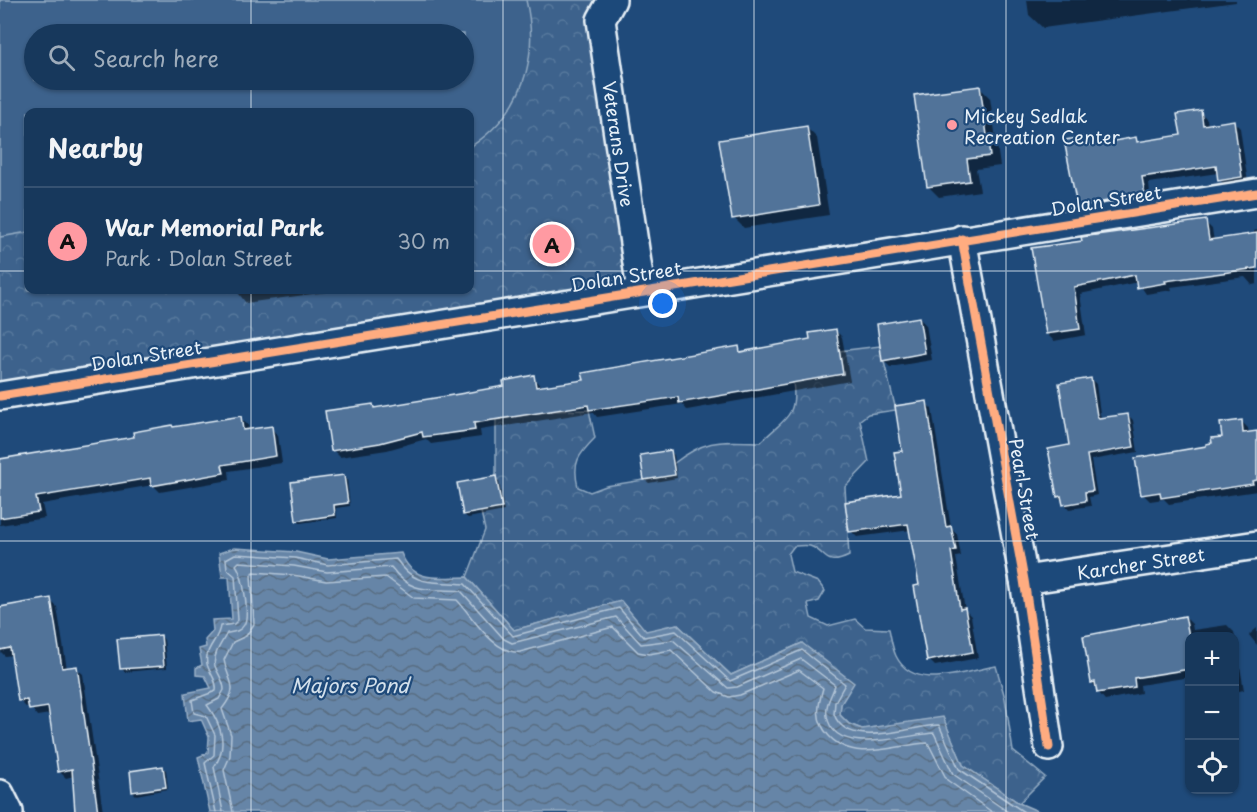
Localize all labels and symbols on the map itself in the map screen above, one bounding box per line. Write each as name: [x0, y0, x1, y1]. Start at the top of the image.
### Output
street label: Veterans Drive: [597, 79, 642, 209]
place label: Mickey Sedlak Recreation Center: [964, 102, 1120, 150]
marker: Mickey Sedlak Recreation Center: [945, 118, 959, 132]
street label: Dolan Street: [1049, 178, 1163, 222]
pin: A: [532, 222, 572, 266]
street label: Dolan Street: [569, 254, 683, 298]
your location: [648, 289, 677, 318]
street label: Dolan Street: [89, 333, 203, 377]
street label: Pearl Street: [1003, 436, 1047, 542]
street label: Karcher Street: [1075, 540, 1206, 585]
water label: Majors Pond: [291, 670, 412, 700]

